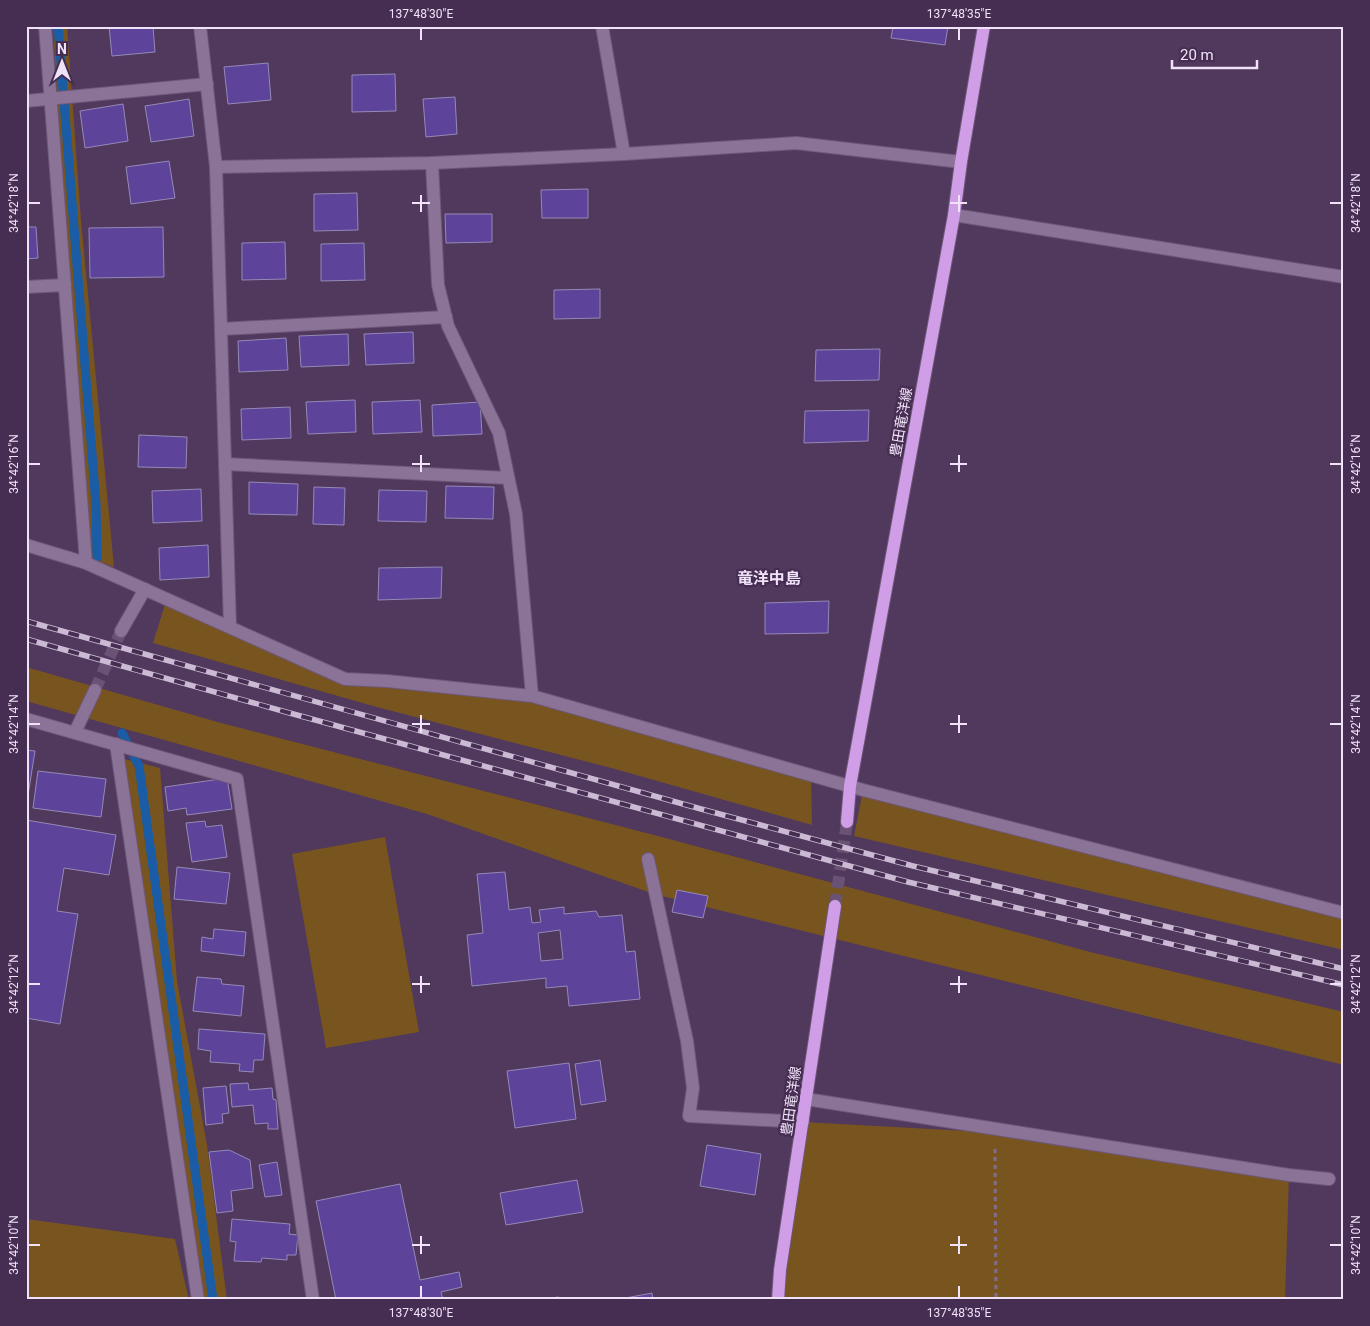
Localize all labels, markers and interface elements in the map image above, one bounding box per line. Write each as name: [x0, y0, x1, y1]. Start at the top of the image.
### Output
text: 137°48'30"E: [389, 7, 453, 21]
text: 137°48'35"E: [927, 7, 991, 21]
north arrow: [38, 38, 88, 88]
scale bar: [1172, 38, 1258, 70]
text: N: [57, 41, 67, 57]
text: 20 m: [1180, 46, 1214, 64]
text: 34°42'18"N: [7, 173, 21, 233]
text: 34°42'18"N: [1349, 173, 1363, 233]
street label: 豊田竜洋線: [887, 386, 915, 458]
text: 34°42'16"N: [7, 434, 21, 494]
text: 34°42'16"N: [1349, 434, 1363, 494]
district label: 竜洋中島: [737, 569, 801, 588]
text: 34°42'14"N: [7, 694, 21, 754]
text: 34°42'14"N: [1349, 694, 1363, 754]
text: 34°42'12"N: [7, 954, 21, 1014]
text: 34°42'12"N: [1349, 954, 1363, 1014]
street label: 豊田竜洋線: [778, 1065, 804, 1137]
text: 34°42'10"N: [7, 1215, 21, 1275]
text: 34°42'10"N: [1349, 1215, 1363, 1275]
text: 137°48'30"E: [389, 1306, 453, 1320]
text: 137°48'35"E: [927, 1306, 991, 1320]

